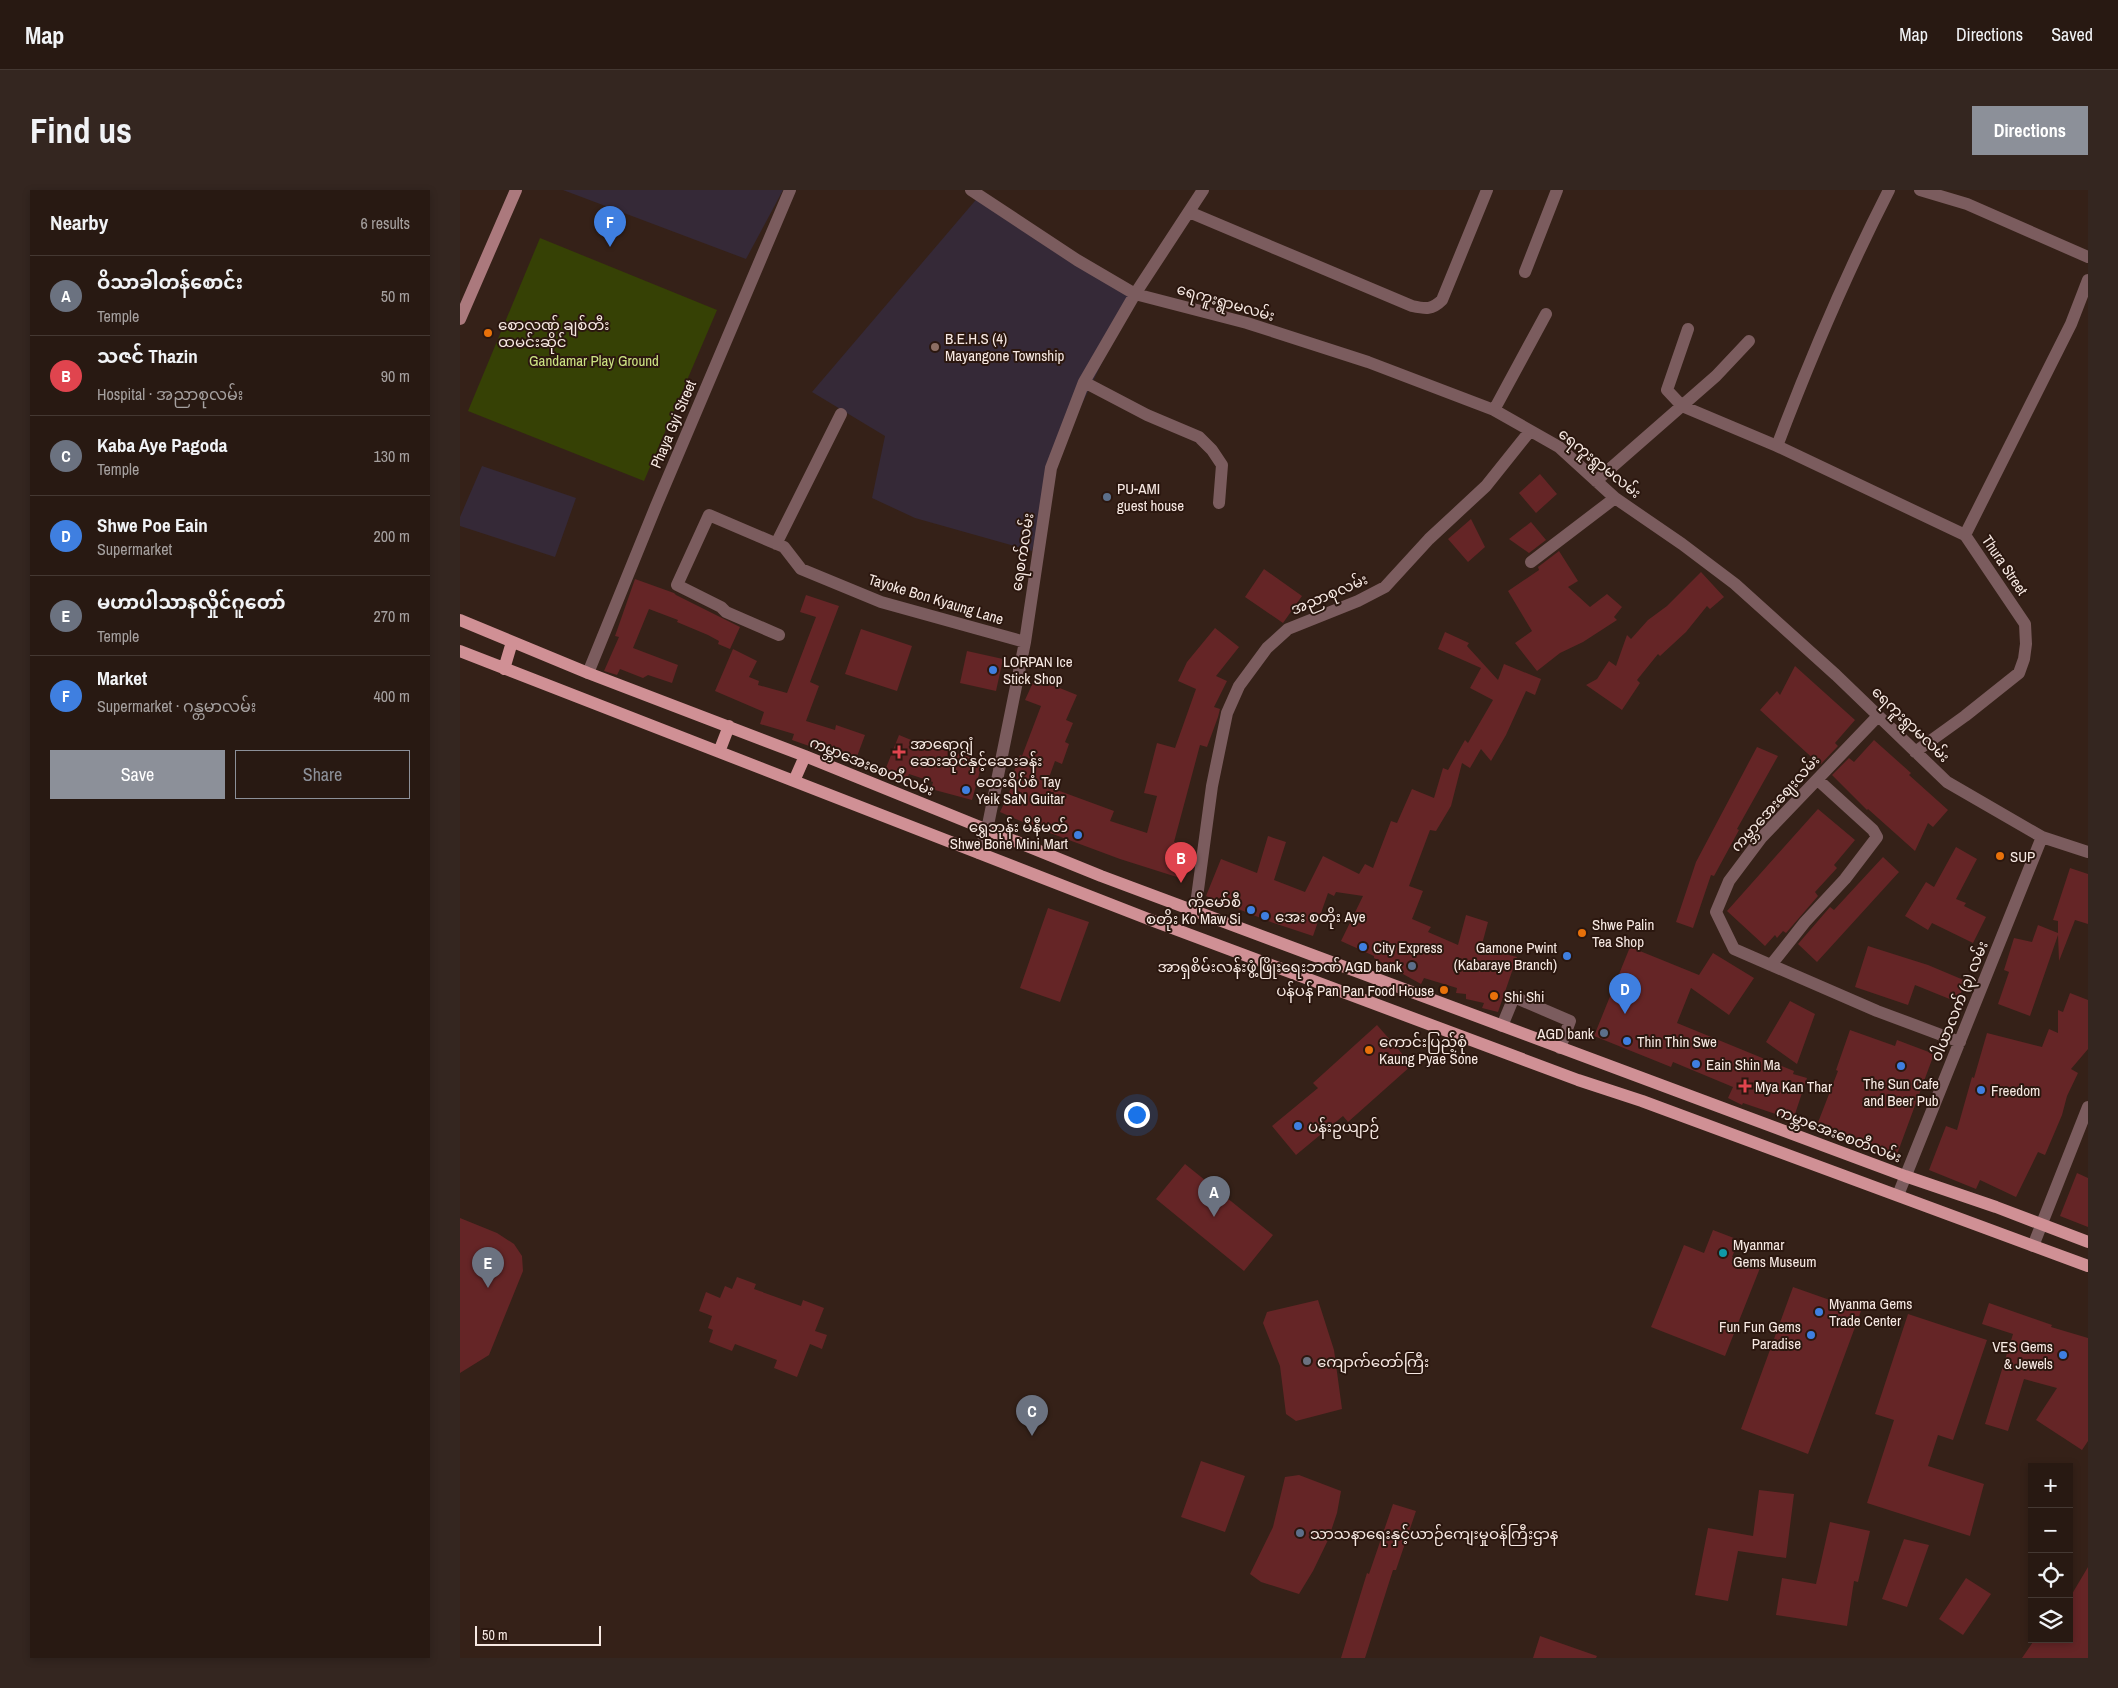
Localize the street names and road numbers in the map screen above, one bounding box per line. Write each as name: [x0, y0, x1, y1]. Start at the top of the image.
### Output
street label: ရေကူးရွာမလမ်း: [1174, 278, 1278, 328]
street label: Phaya Gyi Street: [645, 376, 701, 471]
street label: ရေကူးရွာမလမ်း: [1553, 423, 1646, 505]
street label: ရေစက်လမ်း: [1005, 511, 1041, 593]
street label: Thura Street: [1977, 531, 2033, 600]
street label: Tayoke Bon Kyaung Lane: [866, 568, 1006, 630]
street label: အညာစုလမ်း: [1287, 568, 1372, 621]
street label: ရေကူးရွာမလမ်း: [1866, 681, 1955, 768]
street label: ကမ္ဘာအေးစေတီလမ်း: [806, 731, 937, 802]
street label: ကမ္ဘာအေးဈေးလမ်း: [1726, 750, 1826, 857]
street label: ဝါယာလက် (၃) လမ်း: [1925, 938, 1995, 1065]
street label: ကမ္ဘာအေးစေတီလမ်း: [1773, 1100, 1905, 1169]

